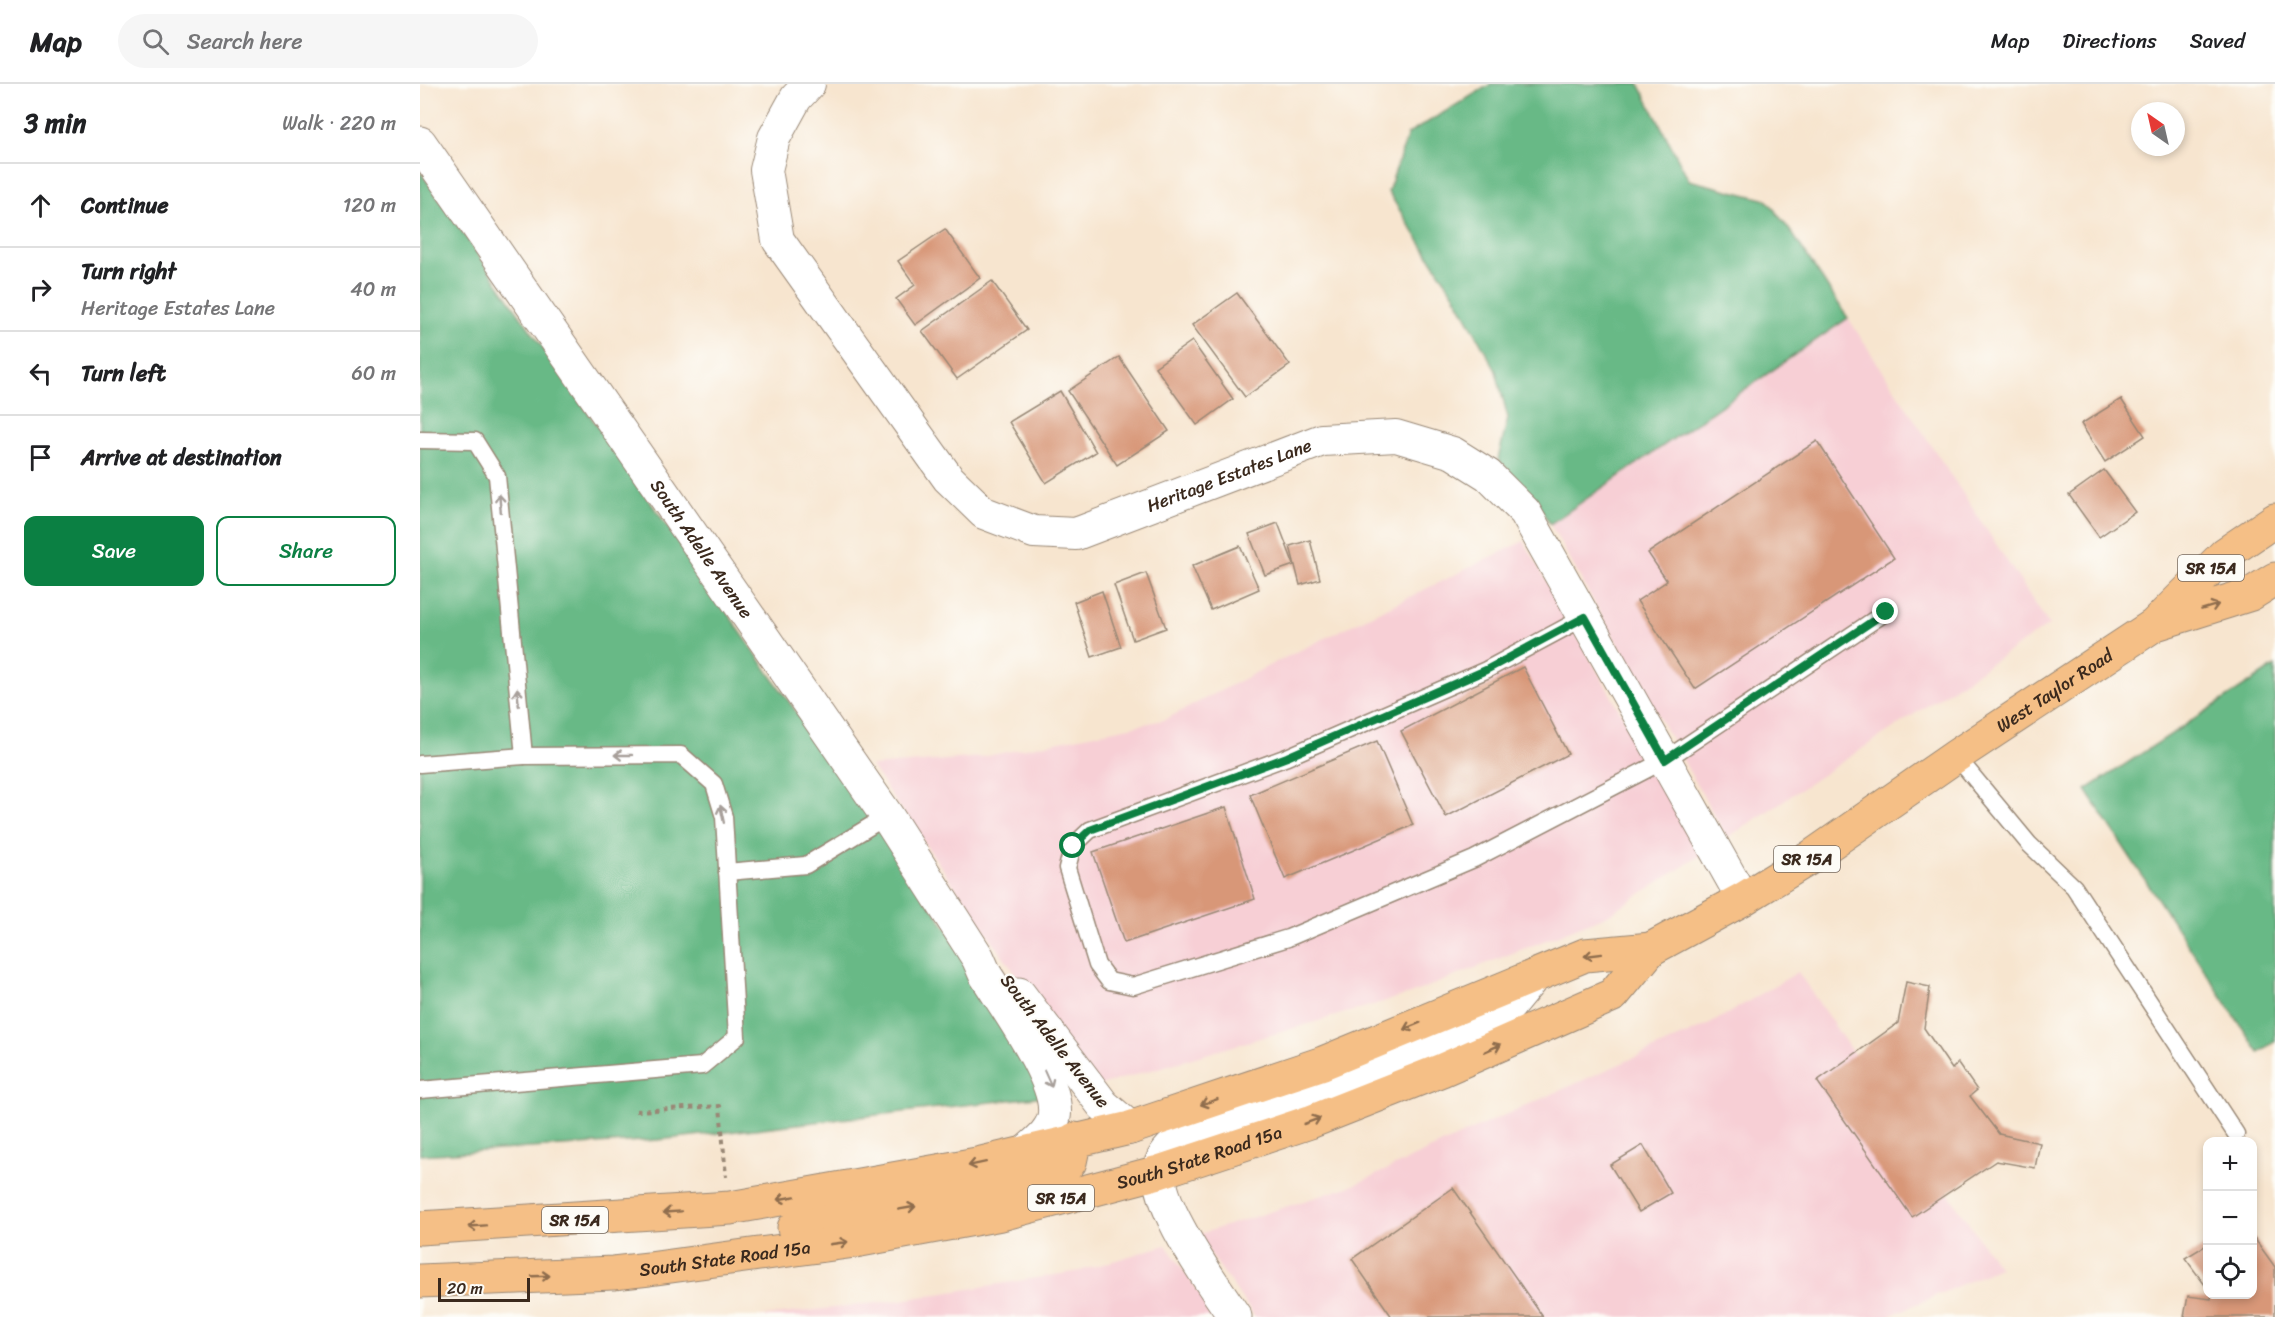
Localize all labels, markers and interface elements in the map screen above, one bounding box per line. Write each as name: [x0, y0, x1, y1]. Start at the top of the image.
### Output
search box: [118, 14, 538, 68]
text: Map: [30, 17, 82, 66]
text: Search here: [187, 22, 303, 61]
text: Map: [1991, 22, 2029, 60]
text: Directions: [2062, 22, 2157, 60]
text: Saved: [2190, 22, 2245, 60]
icon: search: [139, 25, 172, 58]
text: 3 min: [24, 100, 86, 146]
north arrow: [2131, 102, 2185, 156]
text: Walk · 220 m: [282, 106, 396, 141]
text: Continue: [81, 186, 169, 225]
text: 120 m: [343, 188, 396, 223]
icon: ahead: [24, 189, 57, 222]
text: Turn right: [81, 252, 176, 291]
text: 40 m: [350, 272, 396, 307]
icon: right: [24, 273, 57, 306]
text: Heritage Estates Lane: [81, 291, 275, 326]
text: Turn left: [81, 354, 166, 393]
text: 60 m: [351, 356, 396, 391]
icon: left: [24, 357, 57, 390]
street label: Heritage Estates Lane: [1142, 429, 1317, 522]
text: Arrive at destination: [81, 438, 282, 477]
icon: arrive: [24, 441, 57, 474]
street label: South Adelle Avenue: [642, 472, 762, 626]
one-way arrow: [494, 494, 505, 514]
button: Save: [24, 516, 204, 586]
button: Share: [216, 516, 396, 586]
road number: SR 15A: [2178, 555, 2244, 581]
route end: [1872, 598, 1898, 624]
one-way arrow: [2200, 601, 2219, 612]
street label: West Taylor Road: [1989, 639, 2121, 741]
one-way arrow: [512, 688, 523, 708]
one-way arrow: [613, 749, 633, 761]
one-way arrow: [716, 805, 727, 824]
route start: [1059, 832, 1085, 858]
road number: SR 15A: [1774, 846, 1840, 872]
one-way arrow: [1583, 950, 1603, 961]
street label: South Adelle Avenue: [992, 966, 1118, 1116]
one-way arrow: [1403, 1021, 1421, 1032]
one-way arrow: [1483, 1042, 1501, 1053]
one-way arrow: [1043, 1070, 1054, 1088]
one-way arrow: [1200, 1097, 1219, 1108]
one-way arrow: [1302, 1115, 1321, 1126]
street label: South State Road 15a: [1113, 1116, 1286, 1199]
map controls: [2203, 1137, 2257, 1299]
button: +: [2203, 1137, 2257, 1191]
one-way arrow: [968, 1159, 988, 1170]
road number: SR 15A: [1028, 1185, 1094, 1211]
button: −: [2203, 1191, 2257, 1245]
one-way arrow: [776, 1193, 796, 1204]
one-way arrow: [896, 1202, 916, 1213]
road number: SR 15A: [542, 1207, 608, 1233]
one-way arrow: [662, 1207, 682, 1218]
one-way arrow: [468, 1221, 488, 1232]
street label: South State Road 15a: [638, 1231, 813, 1286]
one-way arrow: [829, 1237, 849, 1248]
button: locate: [2203, 1245, 2257, 1299]
one-way arrow: [531, 1271, 551, 1282]
text: 20 m: [447, 1274, 483, 1303]
scale bar: [438, 1275, 530, 1302]

